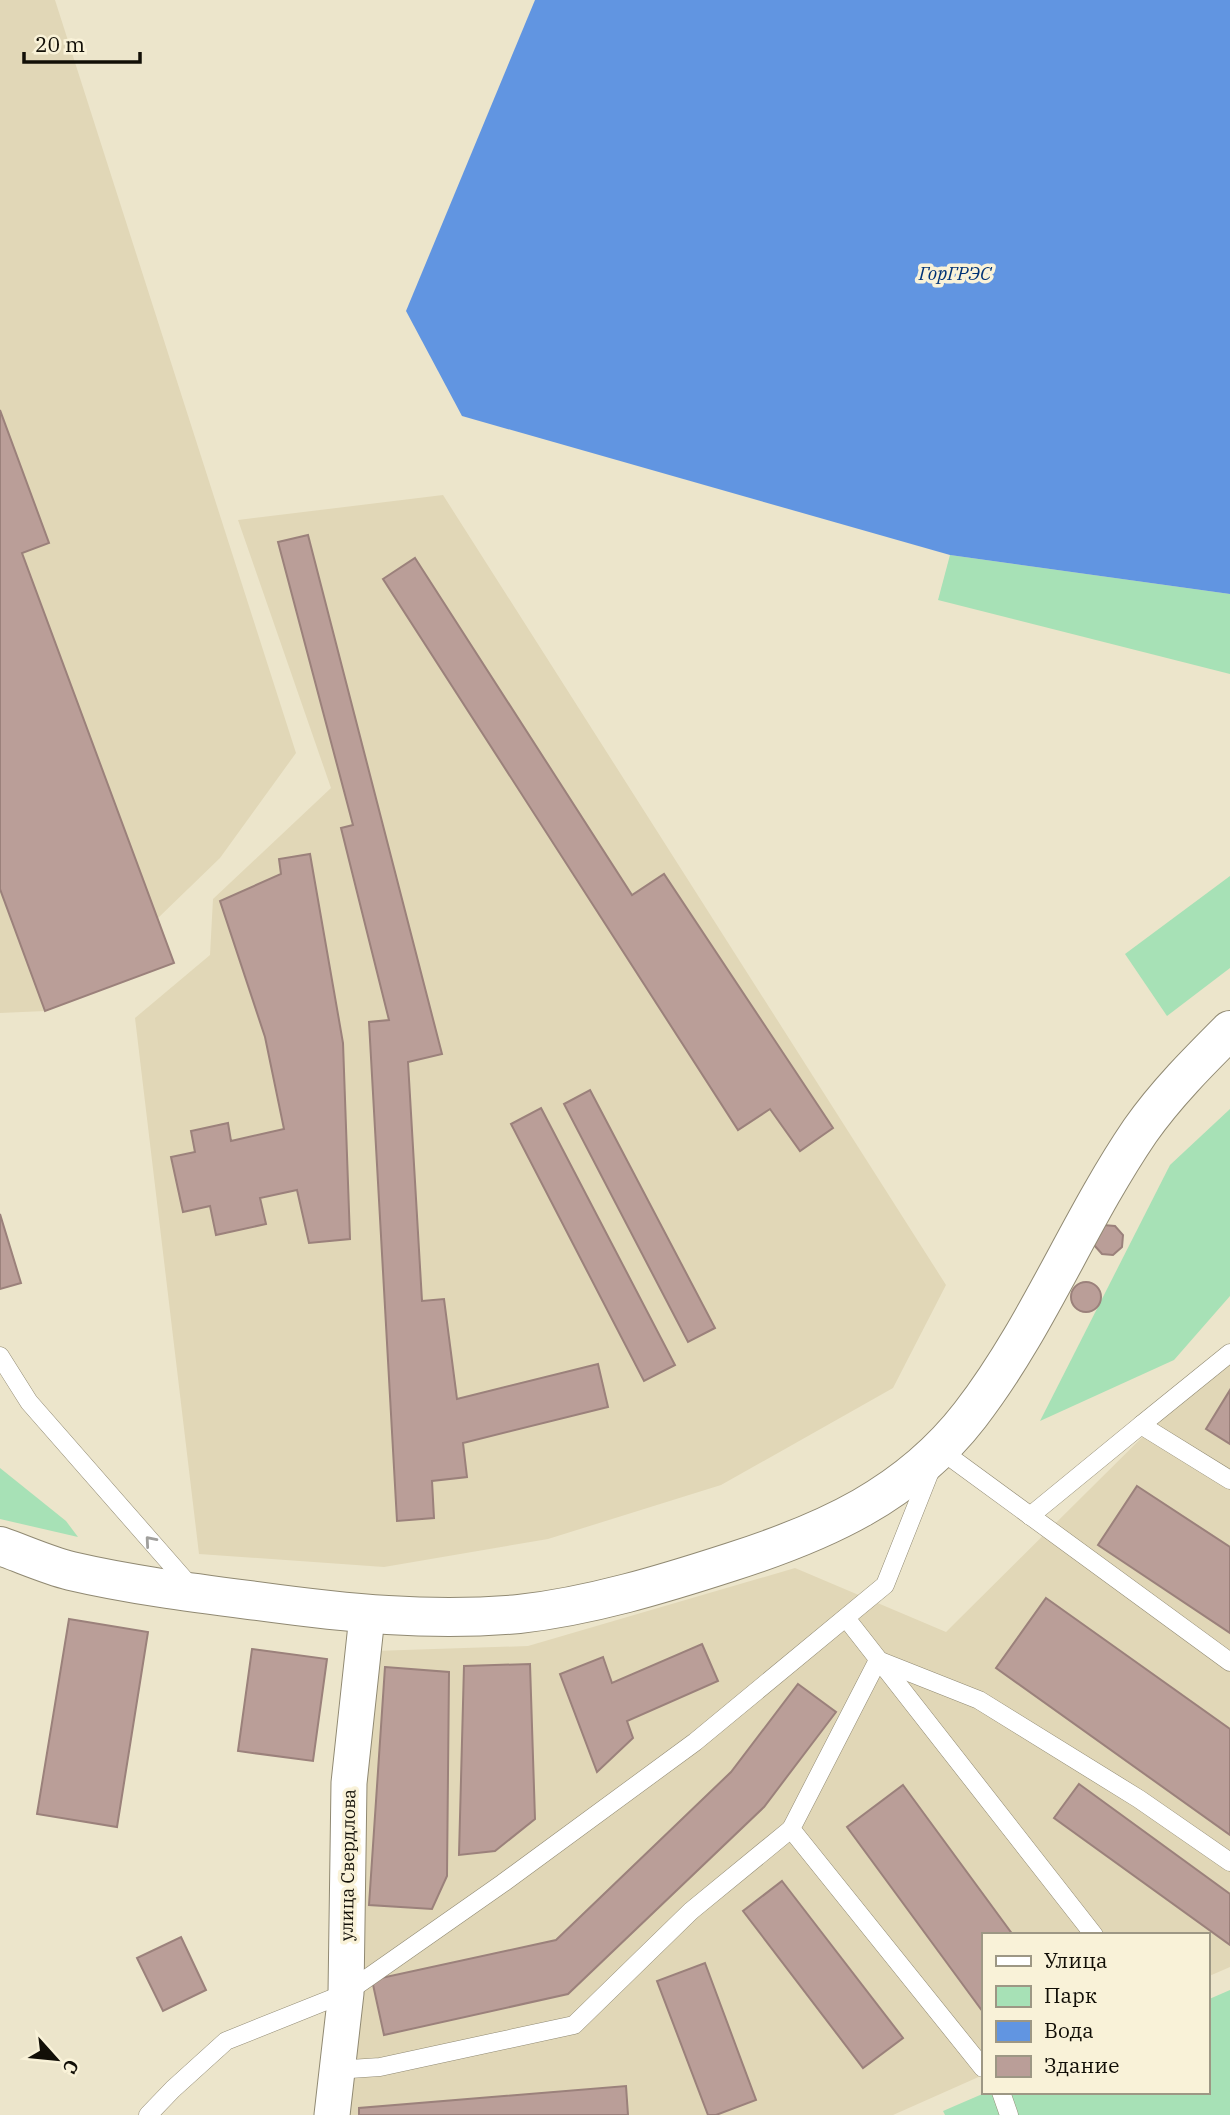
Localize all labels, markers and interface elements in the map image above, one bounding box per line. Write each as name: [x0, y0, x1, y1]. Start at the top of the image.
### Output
scale bar: [24, 21, 140, 65]
text: 20 m: [35, 30, 85, 58]
water label: ГорГРЭС: [918, 261, 993, 285]
one-way arrow: [146, 1537, 158, 1550]
street label: улица Свердлова: [335, 1789, 360, 1941]
legend: [982, 1933, 1209, 2094]
text: Улица: [1044, 1946, 1108, 1974]
text: Парк: [1044, 1981, 1097, 2009]
text: Вода: [1044, 2016, 1094, 2044]
north arrow: [21, 2024, 91, 2094]
text: Здание: [1044, 2051, 1119, 2079]
text: С: [58, 2056, 85, 2078]

